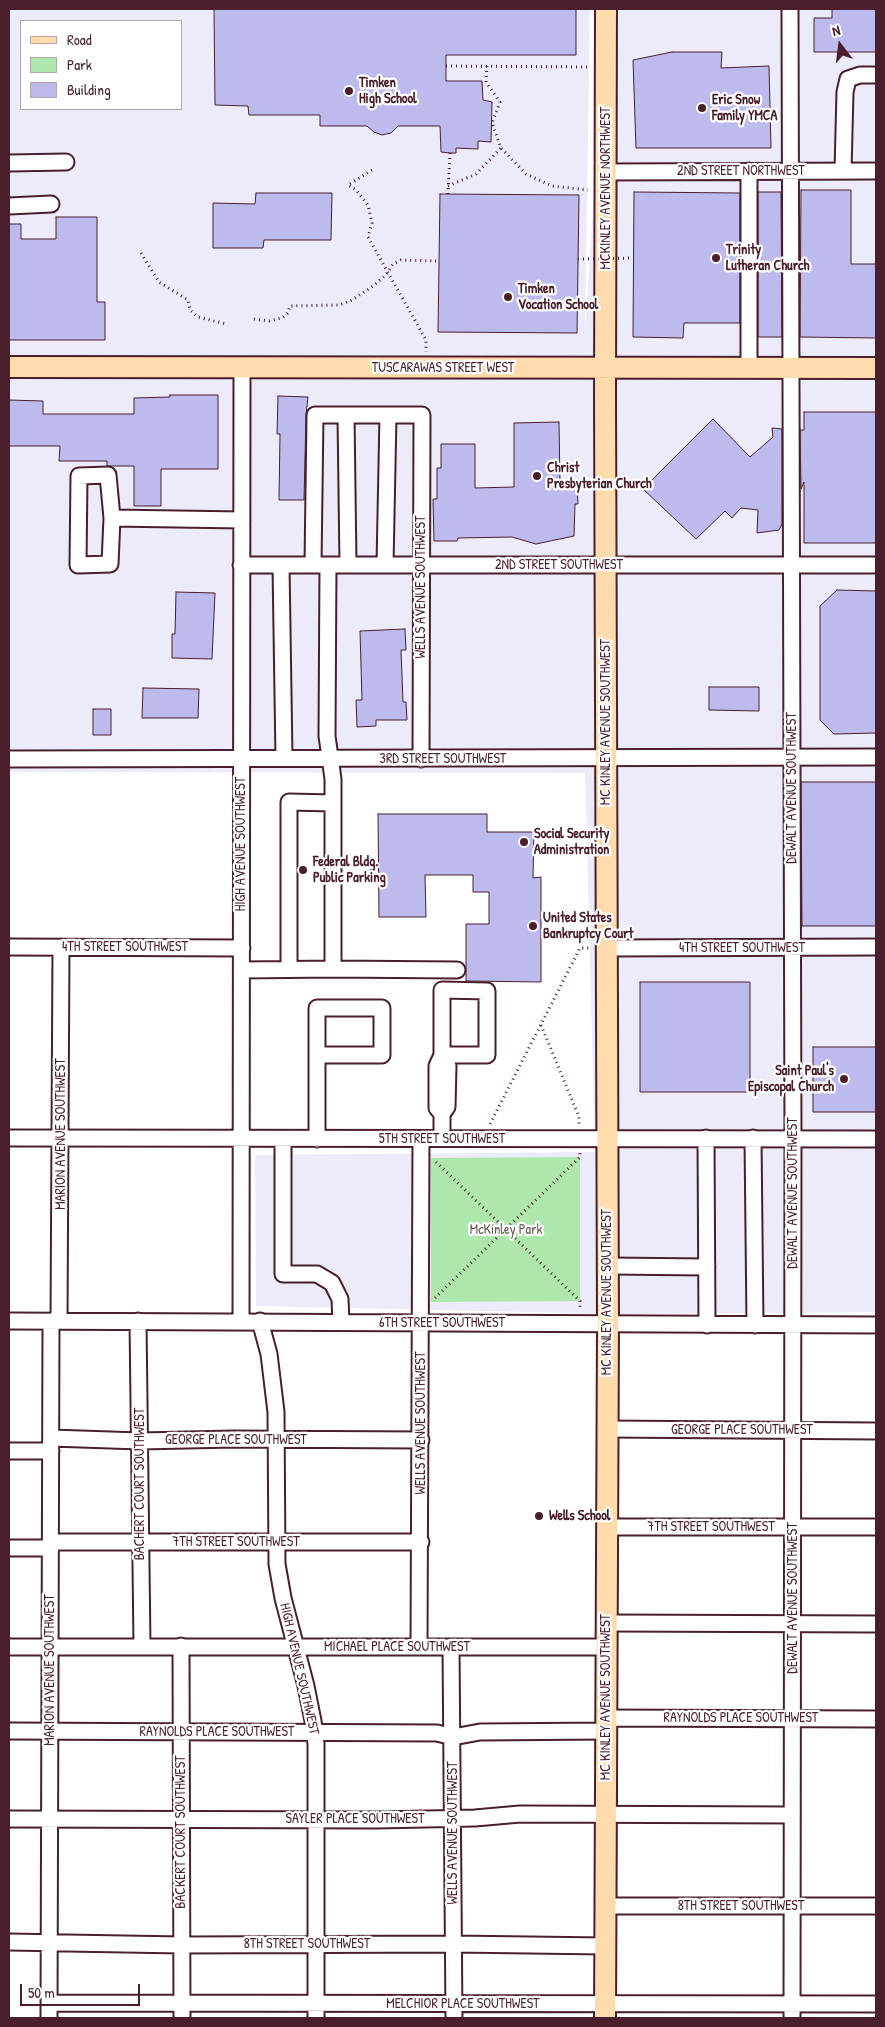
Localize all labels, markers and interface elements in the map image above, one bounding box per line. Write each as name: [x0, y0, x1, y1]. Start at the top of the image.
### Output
legend: [20, 20, 182, 110]
north arrow: [815, 20, 865, 70]
text: N: [830, 20, 842, 40]
text: Road: [67, 29, 92, 50]
text: Park: [67, 54, 92, 75]
place label: Timken High School: [359, 75, 417, 108]
text: Building: [67, 79, 111, 100]
marker: Timken High School: [343, 85, 355, 97]
place label: Eric Snow Family YMCA: [712, 92, 777, 124]
marker: Eric Snow Family YMCA: [696, 102, 708, 114]
street label: MCKINLEY AVENUE NORTHWEST: [598, 107, 614, 269]
street label: 2ND STREET NORTHWEST: [677, 163, 805, 179]
place label: Trinity Lutheran Church: [726, 242, 809, 274]
marker: Trinity Lutheran Church: [710, 252, 722, 264]
place label: Timken Vocation School: [518, 281, 598, 314]
marker: Timken Vocation School: [502, 291, 514, 303]
street label: TUSCARAWAS STREET WEST: [372, 360, 514, 376]
place label: Christ Presbyterian Church: [547, 460, 652, 492]
marker: Christ Presbyterian Church: [531, 470, 543, 482]
street label: WELLS AVENUE SOUTHWEST: [413, 515, 429, 659]
street label: 2ND STREET SOUTHWEST: [495, 557, 623, 573]
street label: MC KINLEY AVENUE SOUTHWEST: [598, 639, 614, 805]
street label: DEWALT AVENUE SOUTHWEST: [784, 712, 800, 864]
street label: 3RD STREET SOUTHWEST: [380, 751, 506, 767]
street label: HIGH AVENUE SOUTHWEST: [233, 777, 249, 911]
place label: Social Security Administration: [534, 826, 609, 859]
marker: Social Security Administration: [518, 836, 530, 848]
place label: Federal Bldg. Public Parking: [313, 854, 386, 886]
marker: Federal Bldg. Public Parking: [297, 864, 309, 876]
place label: United States Bankruptcy Court: [543, 910, 633, 942]
marker: United States Bankruptcy Court: [527, 920, 539, 932]
street label: 4TH STREET SOUTHWEST: [62, 939, 188, 955]
street label: 4TH STREET SOUTHWEST: [679, 940, 805, 956]
street label: MARION AVENUE SOUTHWEST: [53, 1058, 69, 1210]
place label: Saint Paul's Episcopal Church: [748, 1063, 834, 1096]
marker: Saint Paul's Episcopal Church: [838, 1073, 850, 1085]
street label: DEWALT AVENUE SOUTHWEST: [785, 1117, 801, 1269]
street label: 5TH STREET SOUTHWEST: [379, 1131, 505, 1147]
street label: MC KINLEY AVENUE SOUTHWEST: [599, 1209, 615, 1375]
park label: McKinley Park: [470, 1222, 542, 1238]
street label: 6TH STREET SOUTHWEST: [379, 1315, 505, 1331]
street label: WELLS AVENUE SOUTHWEST: [413, 1351, 429, 1495]
street label: BACHERT COURT SOUTHWEST: [132, 1408, 148, 1560]
street label: GEORGE PLACE SOUTHWEST: [671, 1422, 813, 1438]
street label: GEORGE PLACE SOUTHWEST: [165, 1432, 307, 1448]
place label: Wells School: [549, 1508, 611, 1524]
marker: Wells School: [533, 1510, 545, 1522]
street label: 7TH STREET SOUTHWEST: [647, 1519, 775, 1535]
street label: DEWALT AVENUE SOUTHWEST: [785, 1522, 801, 1674]
street label: 7TH STREET SOUTHWEST: [172, 1534, 300, 1550]
street label: MARION AVENUE SOUTHWEST: [42, 1594, 58, 1746]
street label: HIGH AVENUE SOUTHWEST: [276, 1602, 322, 1736]
street label: MC KINLEY AVENUE SOUTHWEST: [598, 1614, 614, 1780]
street label: MICHAEL PLACE SOUTHWEST: [324, 1639, 470, 1655]
street label: RAYNOLDS PLACE SOUTHWEST: [664, 1710, 818, 1726]
street label: RAYNOLDS PLACE SOUTHWEST: [140, 1724, 294, 1740]
street label: BACKERT COURT SOUTHWEST: [173, 1755, 189, 1909]
street label: WELLS AVENUE SOUTHWEST: [445, 1761, 461, 1905]
street label: SAYLER PLACE SOUTHWEST: [285, 1811, 425, 1827]
street label: 8TH STREET SOUTHWEST: [678, 1898, 804, 1914]
street label: 8TH STREET SOUTHWEST: [244, 1936, 370, 1952]
scale bar: [22, 1974, 142, 2006]
text: 50 m: [28, 1982, 55, 2003]
street label: MELCHIOR PLACE SOUTHWEST: [386, 1996, 540, 2012]

